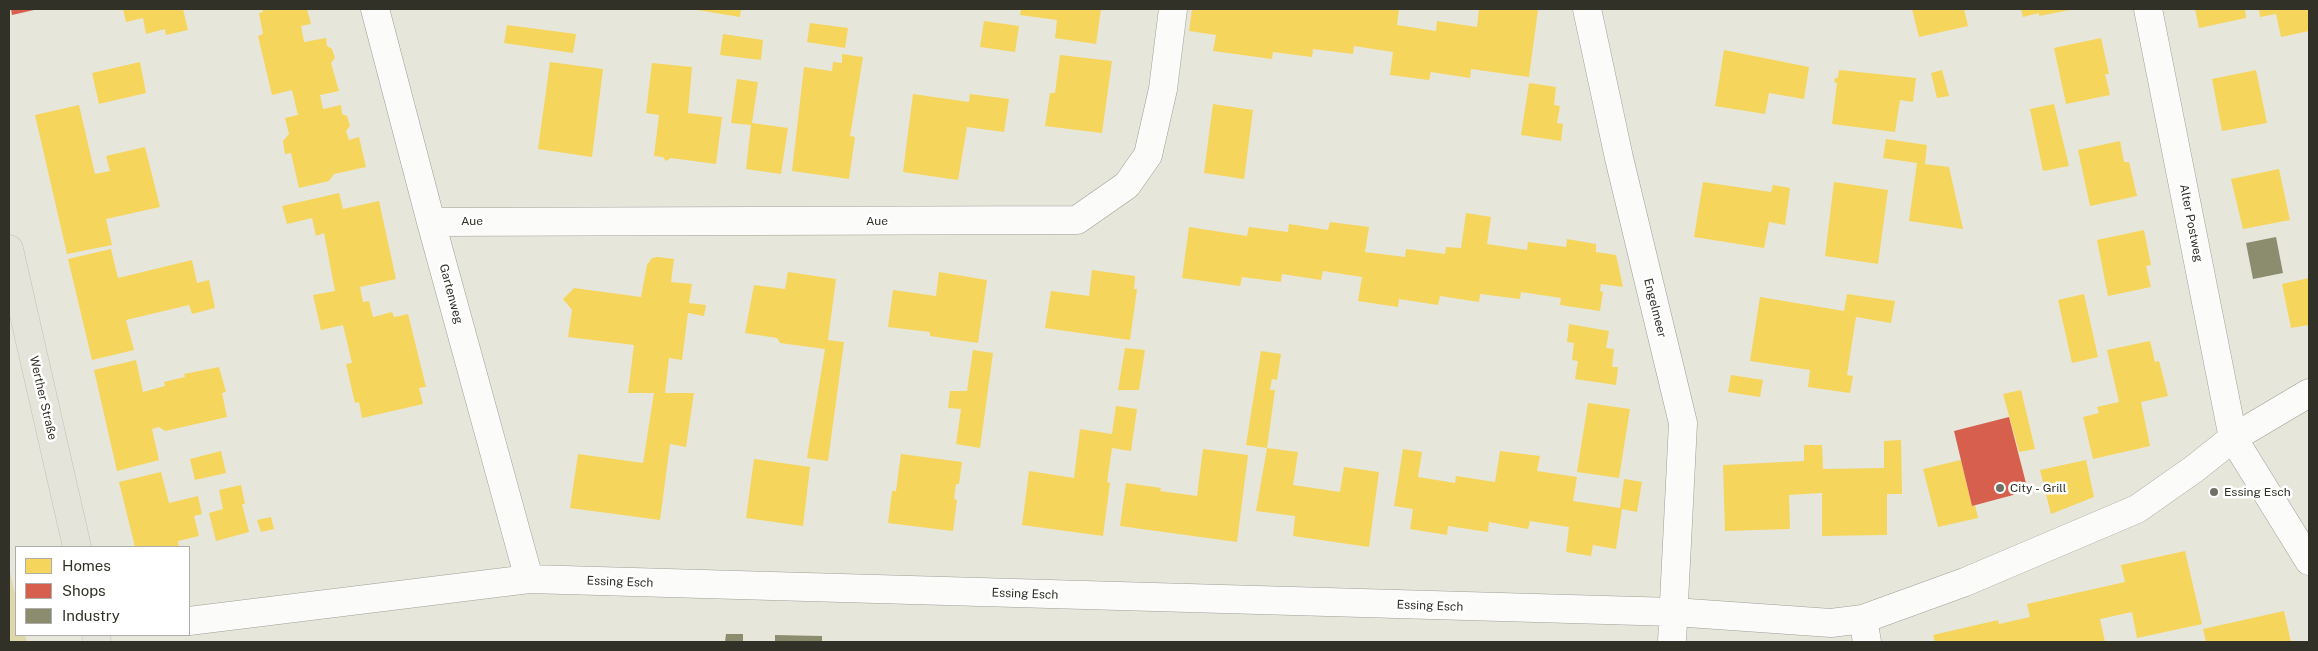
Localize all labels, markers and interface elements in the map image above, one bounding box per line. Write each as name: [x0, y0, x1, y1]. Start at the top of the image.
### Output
street label: Alter Postweg: [2176, 183, 2206, 263]
street label: Aue: [461, 214, 483, 228]
street label: Aue: [866, 214, 888, 228]
street label: Gartenweg: [436, 262, 466, 326]
street label: Engelmeer: [1641, 277, 1669, 339]
street label: Werther Straße: [26, 355, 60, 441]
place label: City - Grill: [2010, 481, 2066, 495]
marker: City - Grill: [1994, 482, 2006, 494]
place label: Essing Esch: [2224, 485, 2291, 499]
marker: Essing Esch: [2208, 486, 2220, 498]
legend: [15, 546, 190, 636]
text: Homes: [62, 557, 111, 574]
street label: Essing Esch: [586, 574, 654, 590]
text: Shops: [62, 582, 106, 599]
street label: Essing Esch: [991, 586, 1059, 602]
street label: Essing Esch: [1396, 598, 1464, 614]
text: Industry: [62, 607, 120, 624]

